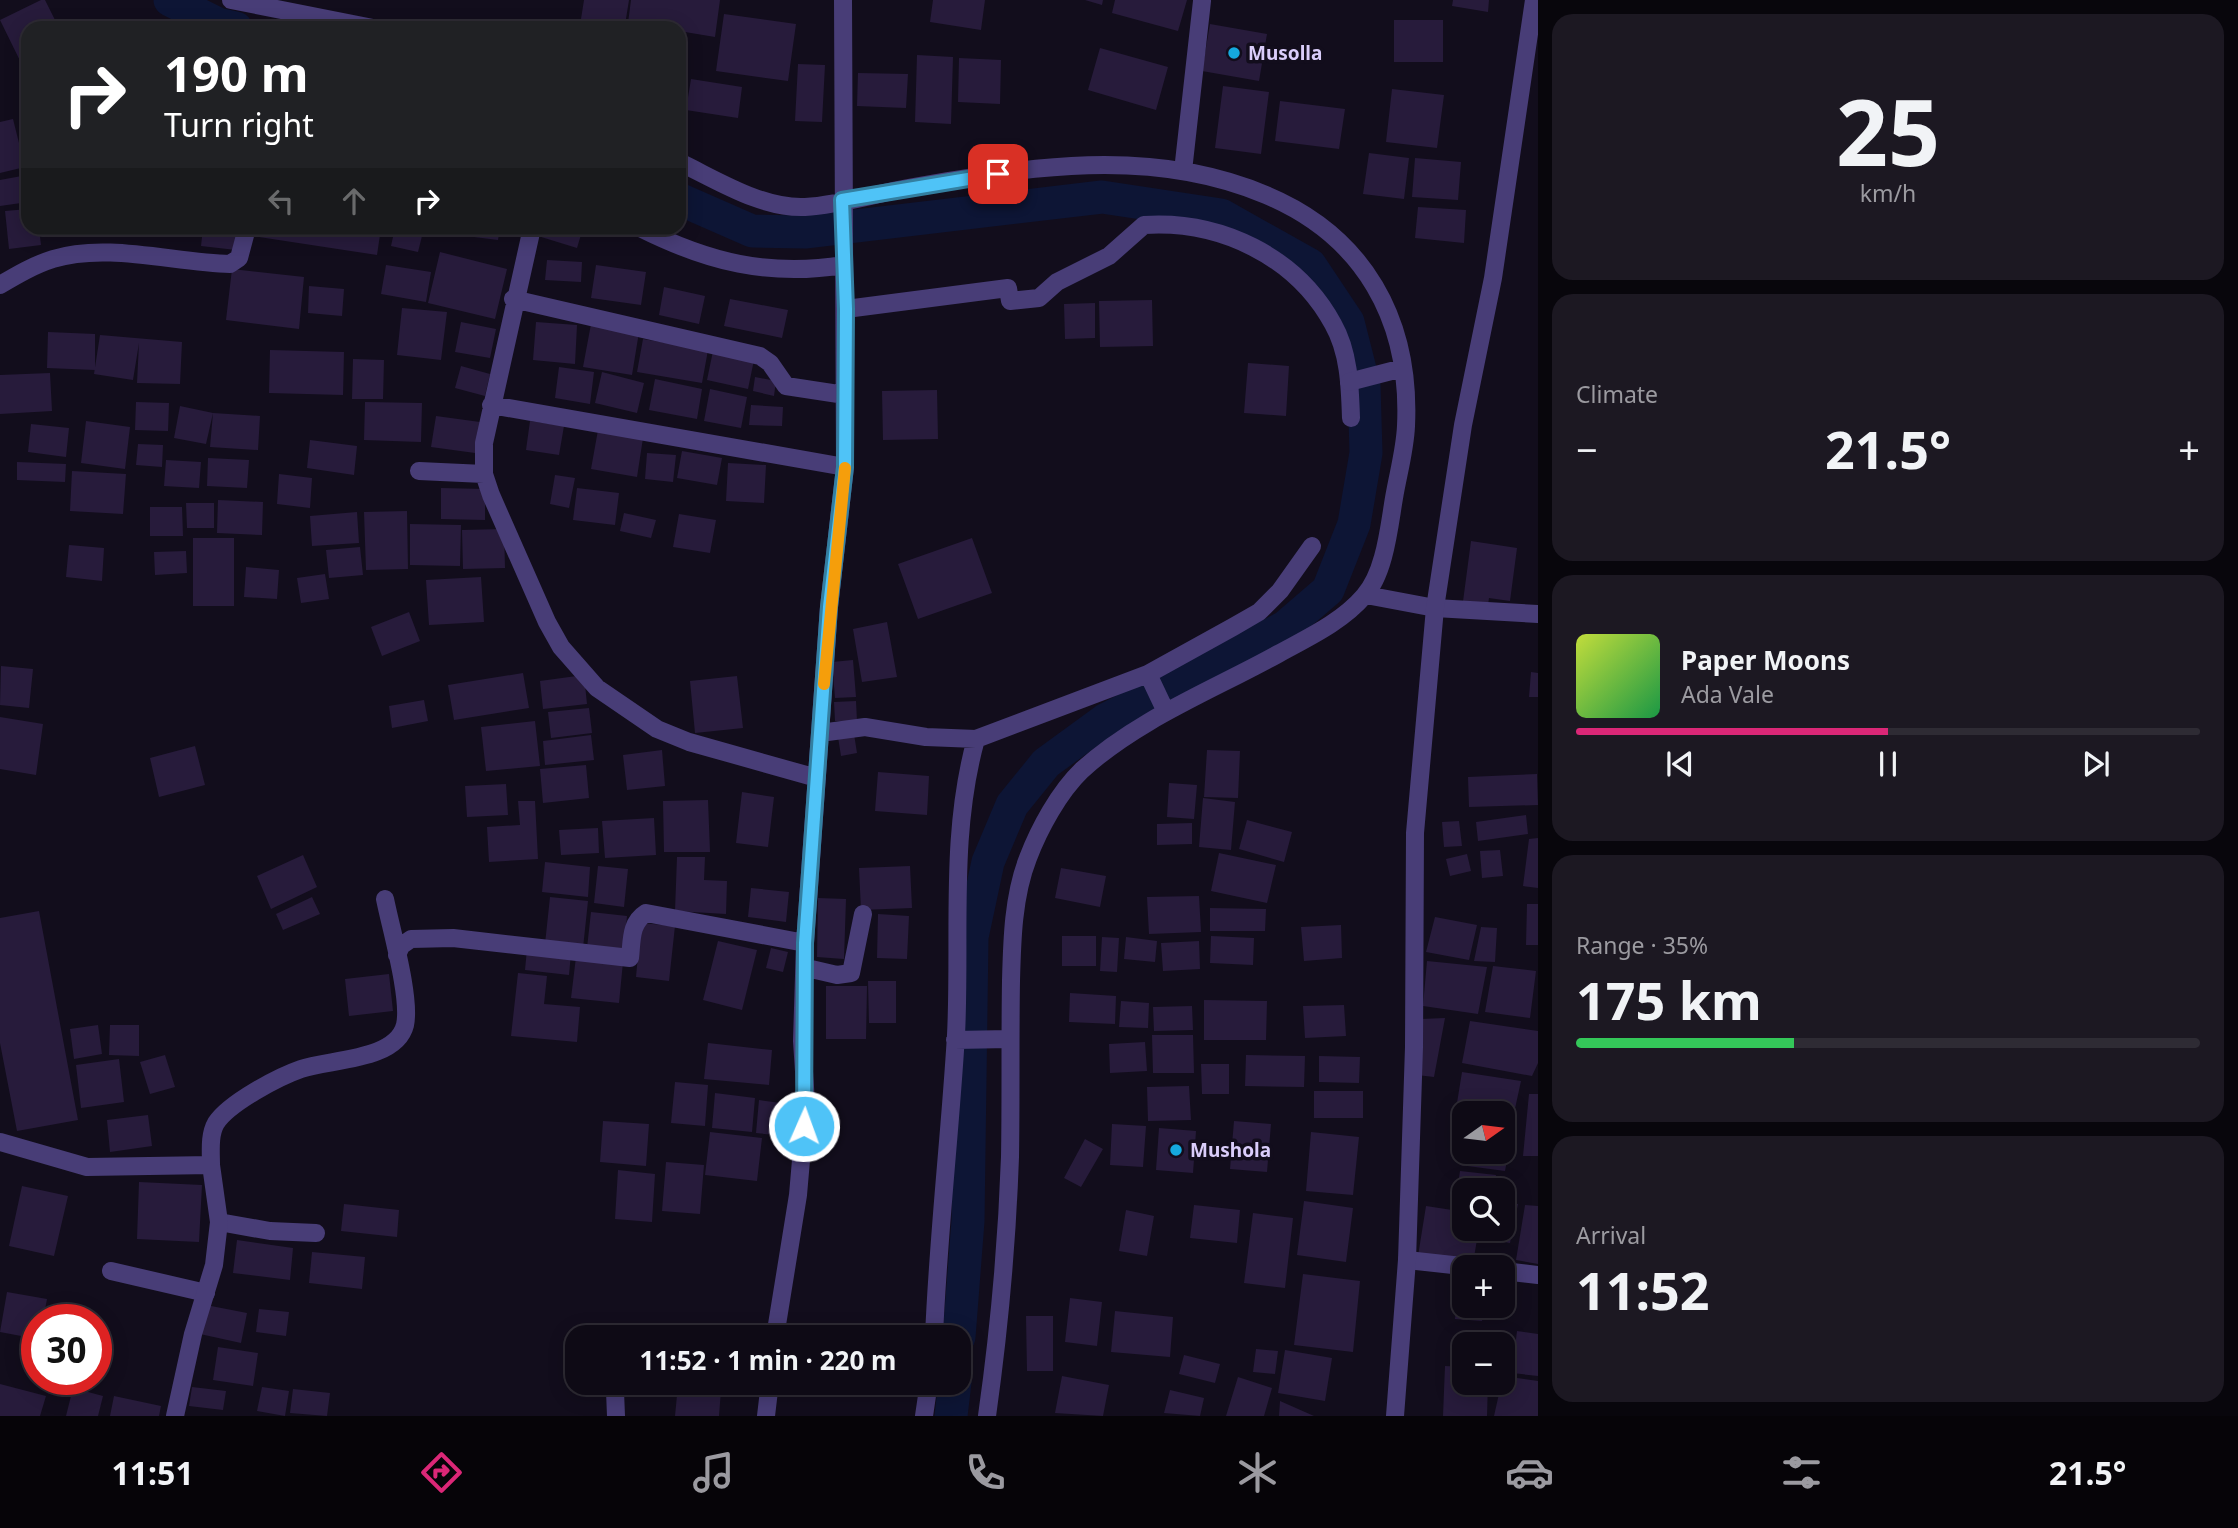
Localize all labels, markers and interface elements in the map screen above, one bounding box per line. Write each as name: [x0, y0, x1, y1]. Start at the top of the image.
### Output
text: 190 m: [164, 40, 309, 106]
place label: Musolla: [1248, 40, 1322, 66]
marker: Musolla: [1226, 45, 1242, 61]
icon: right: [49, 49, 140, 140]
text: 25: [1836, 69, 1940, 193]
text: Turn right: [164, 103, 314, 146]
pin: [968, 144, 1028, 204]
icon: arrive: [979, 155, 1017, 193]
text: km/h: [1860, 177, 1916, 209]
icon: left: [262, 182, 300, 220]
icon: ahead: [335, 182, 373, 220]
icon: right: [408, 182, 446, 220]
text: Climate: [1576, 378, 1658, 410]
text: 21.5°: [1825, 413, 1951, 484]
text: −: [1576, 423, 1598, 475]
text: +: [2178, 423, 2200, 475]
text: Paper Moons: [1681, 642, 1850, 678]
text: Ada Vale: [1681, 678, 1774, 710]
icon: previous: [1661, 745, 1699, 783]
icon: pause: [1869, 745, 1907, 783]
icon: next: [2077, 745, 2115, 783]
text: Range · 35%: [1576, 929, 1708, 961]
text: 175 km: [1576, 964, 1762, 1035]
position arrow: [767, 1089, 841, 1163]
north arrow: [1452, 1101, 1516, 1164]
map controls: [1452, 1101, 1515, 1395]
place label: Mushola: [1190, 1137, 1271, 1163]
marker: Mushola: [1168, 1142, 1184, 1158]
button: search: [1452, 1178, 1515, 1241]
text: Arrival: [1576, 1219, 1646, 1251]
text: 11:52: [1576, 1254, 1710, 1325]
button: +: [1452, 1255, 1515, 1318]
speed limit sign: 30: [21, 1304, 112, 1395]
button: −: [1452, 1332, 1515, 1395]
text: 11:52 · 1 min · 220 m: [640, 1342, 896, 1378]
icon: directions: [417, 1448, 466, 1497]
icon: music: [689, 1448, 738, 1497]
icon: phone: [961, 1448, 1010, 1497]
icon: climate: [1233, 1448, 1282, 1497]
icon: car: [1505, 1448, 1554, 1497]
icon: filters: [1777, 1448, 1826, 1497]
text: 11:51: [112, 1451, 194, 1494]
text: 21.5°: [2049, 1451, 2126, 1494]

